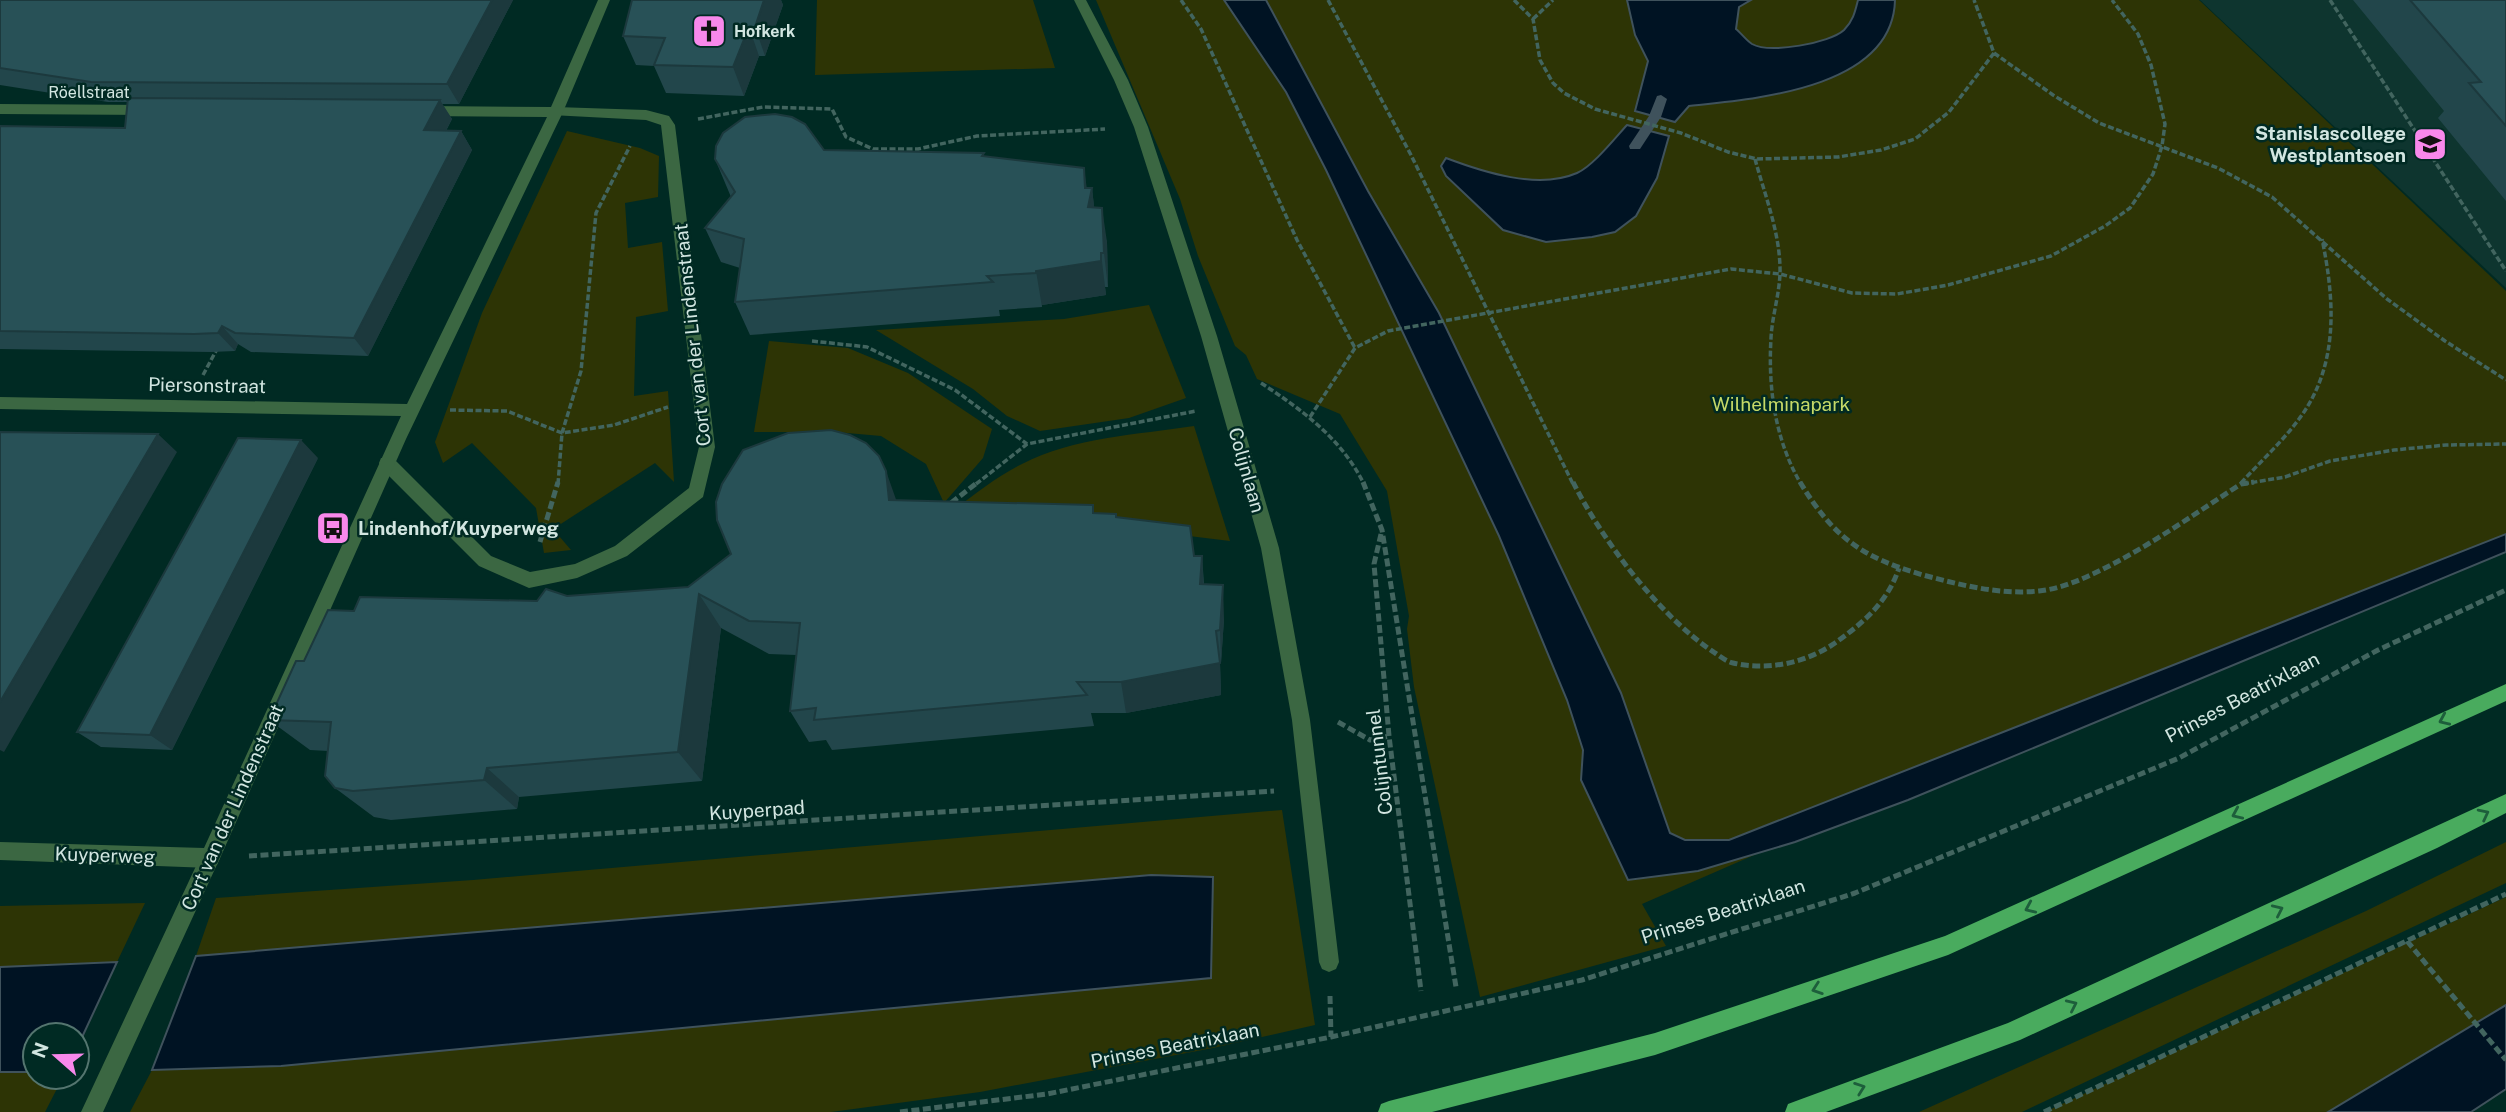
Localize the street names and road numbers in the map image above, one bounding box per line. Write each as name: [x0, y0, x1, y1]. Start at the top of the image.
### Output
street label: Röellstraat: [48, 83, 130, 102]
street label: Cort van der Lindenstraat: [669, 223, 715, 447]
street label: Piersonstraat: [148, 373, 266, 397]
street label: Colijnlaan: [1224, 425, 1270, 515]
street label: Prinses Beatrixlaan: [2161, 647, 2323, 747]
street label: Cort van der Lindenstraat: [176, 700, 288, 914]
street label: Colijntunnel: [1362, 708, 1396, 816]
street label: Kuyperpad: [708, 796, 806, 824]
street label: Kuyperweg: [54, 842, 156, 868]
street label: Prinses Beatrixlaan: [1638, 874, 1808, 948]
street label: Prinses Beatrixlaan: [1089, 1018, 1261, 1072]

